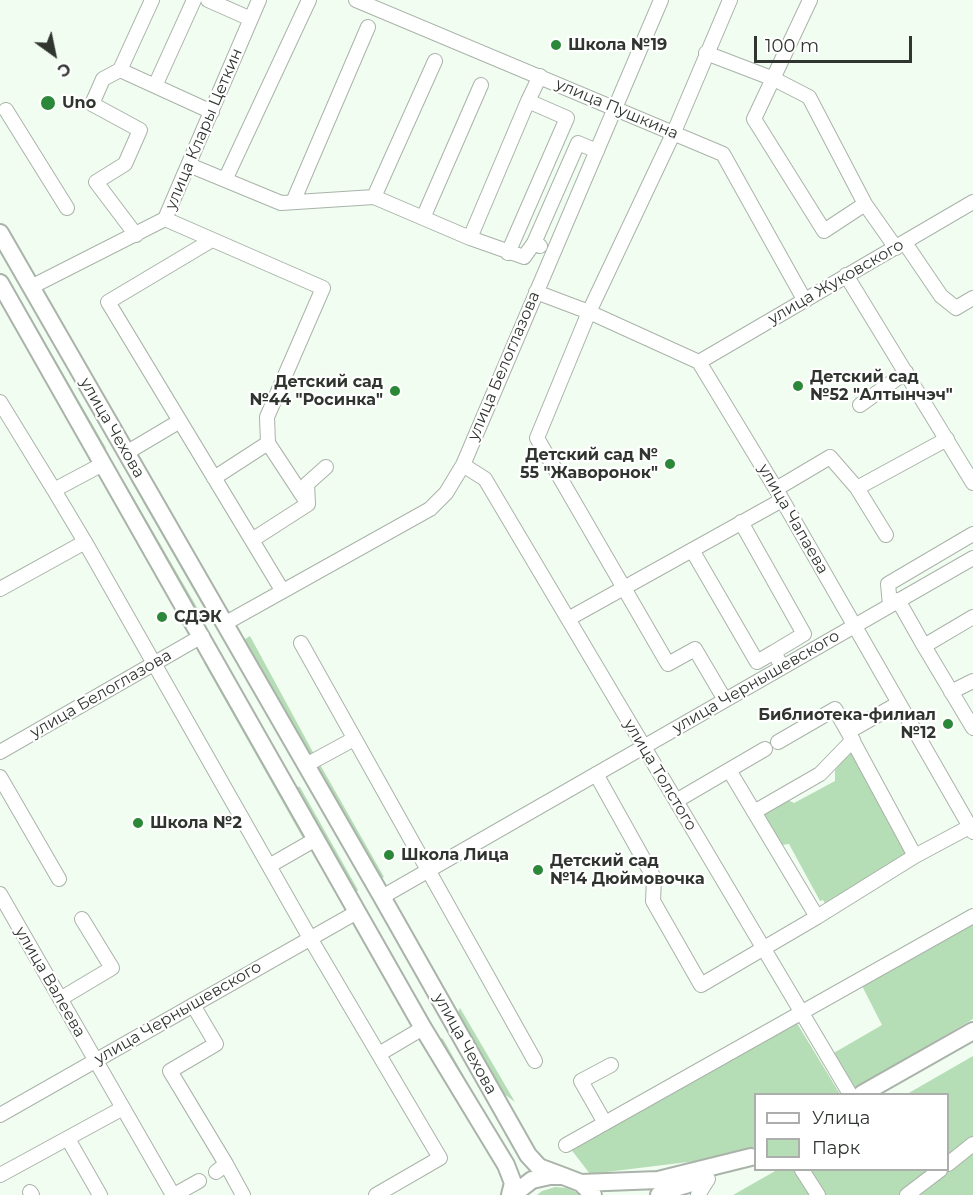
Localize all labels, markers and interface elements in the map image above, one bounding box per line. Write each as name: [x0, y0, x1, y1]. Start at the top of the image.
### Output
north arrow: [24, 24, 84, 84]
scale bar: [757, 24, 914, 62]
place label: Школа №19: [568, 35, 667, 55]
text: 100 m: [765, 35, 819, 57]
marker: Школа №19: [549, 38, 563, 52]
street label: улица Клары Цеткин: [161, 45, 247, 213]
text: С: [54, 58, 74, 81]
street label: улица Пушкина: [553, 74, 681, 144]
place label: Uno: [62, 93, 96, 113]
marker: Uno: [39, 94, 57, 112]
street label: улица Жуковского: [765, 235, 907, 329]
street label: улица Белоглазова: [464, 289, 544, 443]
place label: Детский сад №52 "Алтынчэч": [810, 367, 953, 405]
place label: Детский сад №44 "Росинка": [250, 372, 383, 410]
street label: улица Чехова: [76, 374, 148, 482]
marker: Детский сад №52 "Алтынчэч": [791, 379, 805, 393]
marker: Детский сад №44 "Росинка": [388, 384, 402, 398]
place label: Детский сад № 55 "Жаворонок": [520, 445, 658, 483]
marker: Детский сад № 55 "Жаворонок": [663, 457, 677, 471]
street label: улица Чапаева: [754, 461, 832, 577]
place label: СДЭК: [174, 607, 222, 627]
marker: СДЭК: [155, 610, 169, 624]
street label: улица Чернышевского: [669, 626, 843, 738]
street label: улица Белоглазова: [27, 646, 175, 742]
place label: Библиотека-филиал №12: [758, 705, 936, 743]
street label: улица Толстого: [619, 716, 701, 834]
marker: Библиотека-филиал №12: [941, 717, 955, 731]
place label: Школа №2: [150, 813, 242, 833]
marker: Школа №2: [131, 816, 145, 830]
place label: Школа Лица: [401, 845, 509, 865]
marker: Школа Лица: [382, 848, 396, 862]
place label: Детский сад №14 Дюймовочка: [550, 851, 705, 889]
marker: Детский сад №14 Дюймовочка: [531, 863, 545, 877]
street label: улица Валеева: [11, 923, 89, 1041]
street label: улица Чернышевского: [91, 957, 265, 1069]
street label: улица Чехова: [429, 990, 501, 1098]
legend: [754, 1093, 949, 1171]
text: Улица: [812, 1107, 870, 1129]
text: Парк: [812, 1137, 860, 1159]

